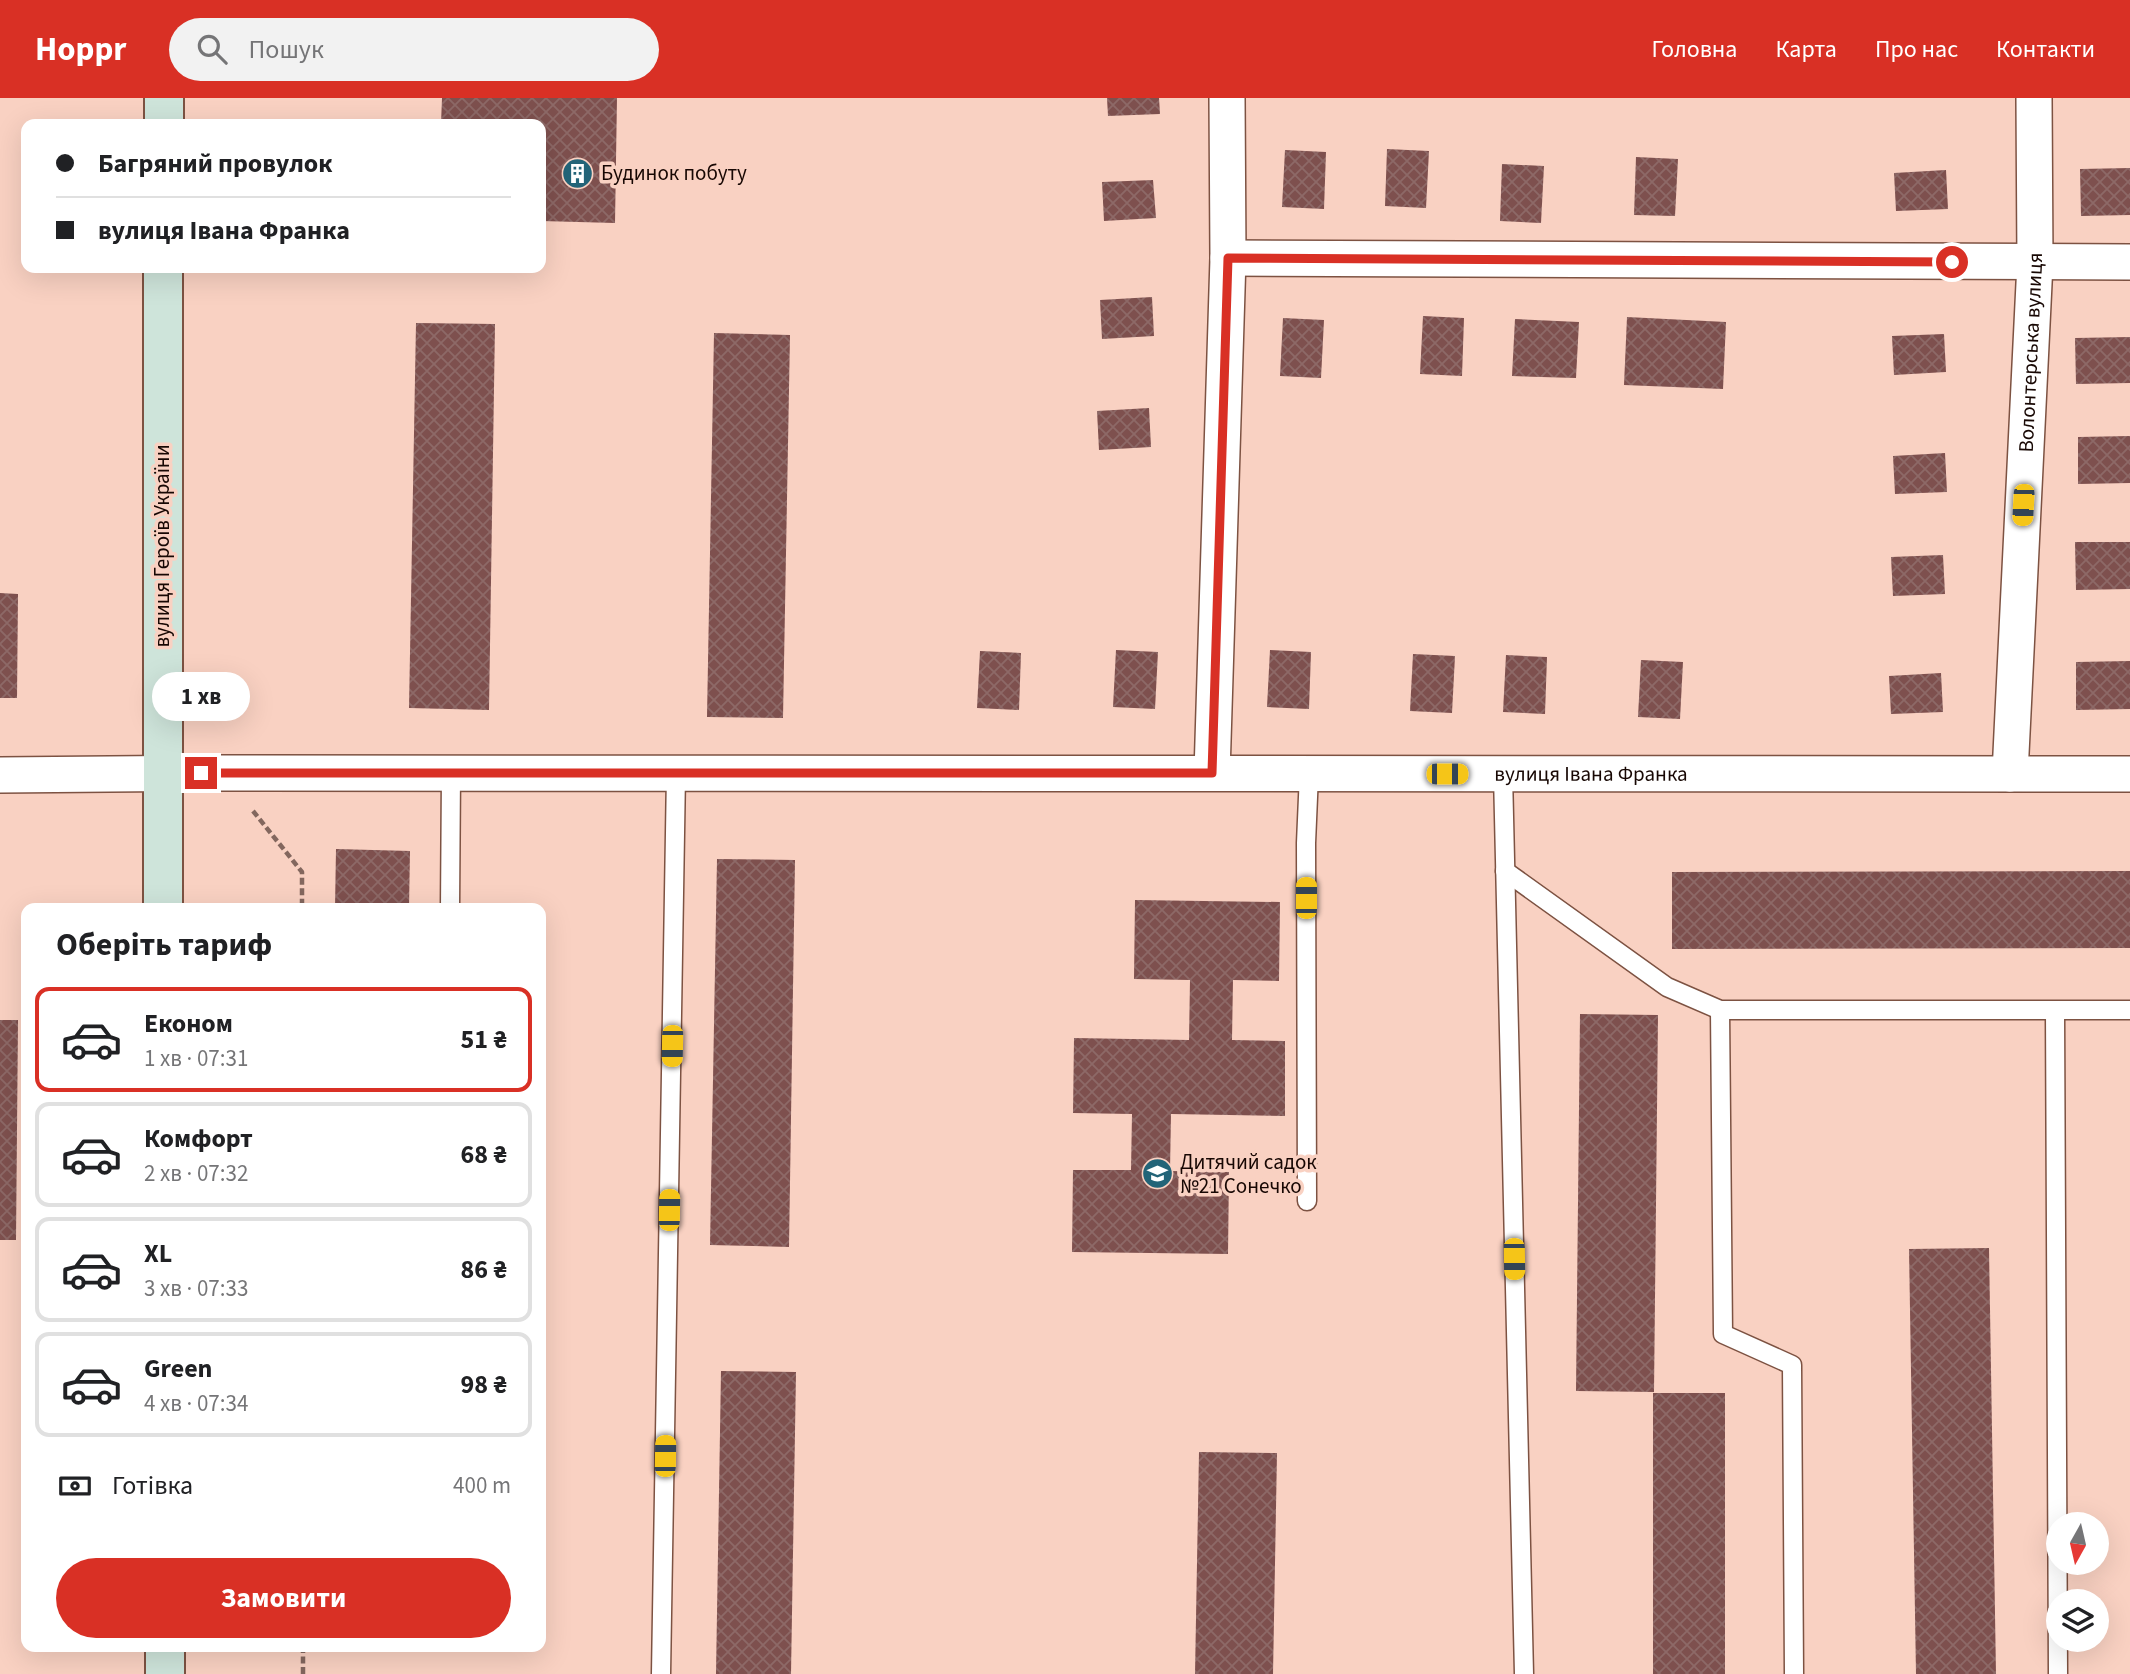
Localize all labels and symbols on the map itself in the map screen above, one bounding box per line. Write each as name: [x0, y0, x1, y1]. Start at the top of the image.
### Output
building icon: Будинок побуту: [561, 156, 595, 190]
place label: Будинок побуту: [601, 158, 747, 188]
route start: [1936, 246, 1968, 278]
street label: Волонтерська вулиця: [2011, 252, 2050, 453]
street label: вулиця Героїв України: [147, 444, 177, 648]
car: [2012, 483, 2035, 527]
callout: 1 хв: [152, 672, 250, 720]
route end: [185, 757, 217, 789]
street label: вулиця Івана Франка: [1494, 759, 1688, 789]
car: [1427, 764, 1469, 785]
car: [1296, 877, 1317, 919]
car: [662, 1025, 683, 1067]
place label: Дитячий садок №21 Сонечко: [1180, 1147, 1317, 1201]
school or university icon: Дитячий садок №21 Сонечко: [1140, 1157, 1174, 1191]
car: [659, 1189, 680, 1231]
car: [1504, 1238, 1525, 1280]
car: [655, 1435, 676, 1477]
north arrow: [2046, 1512, 2109, 1575]

